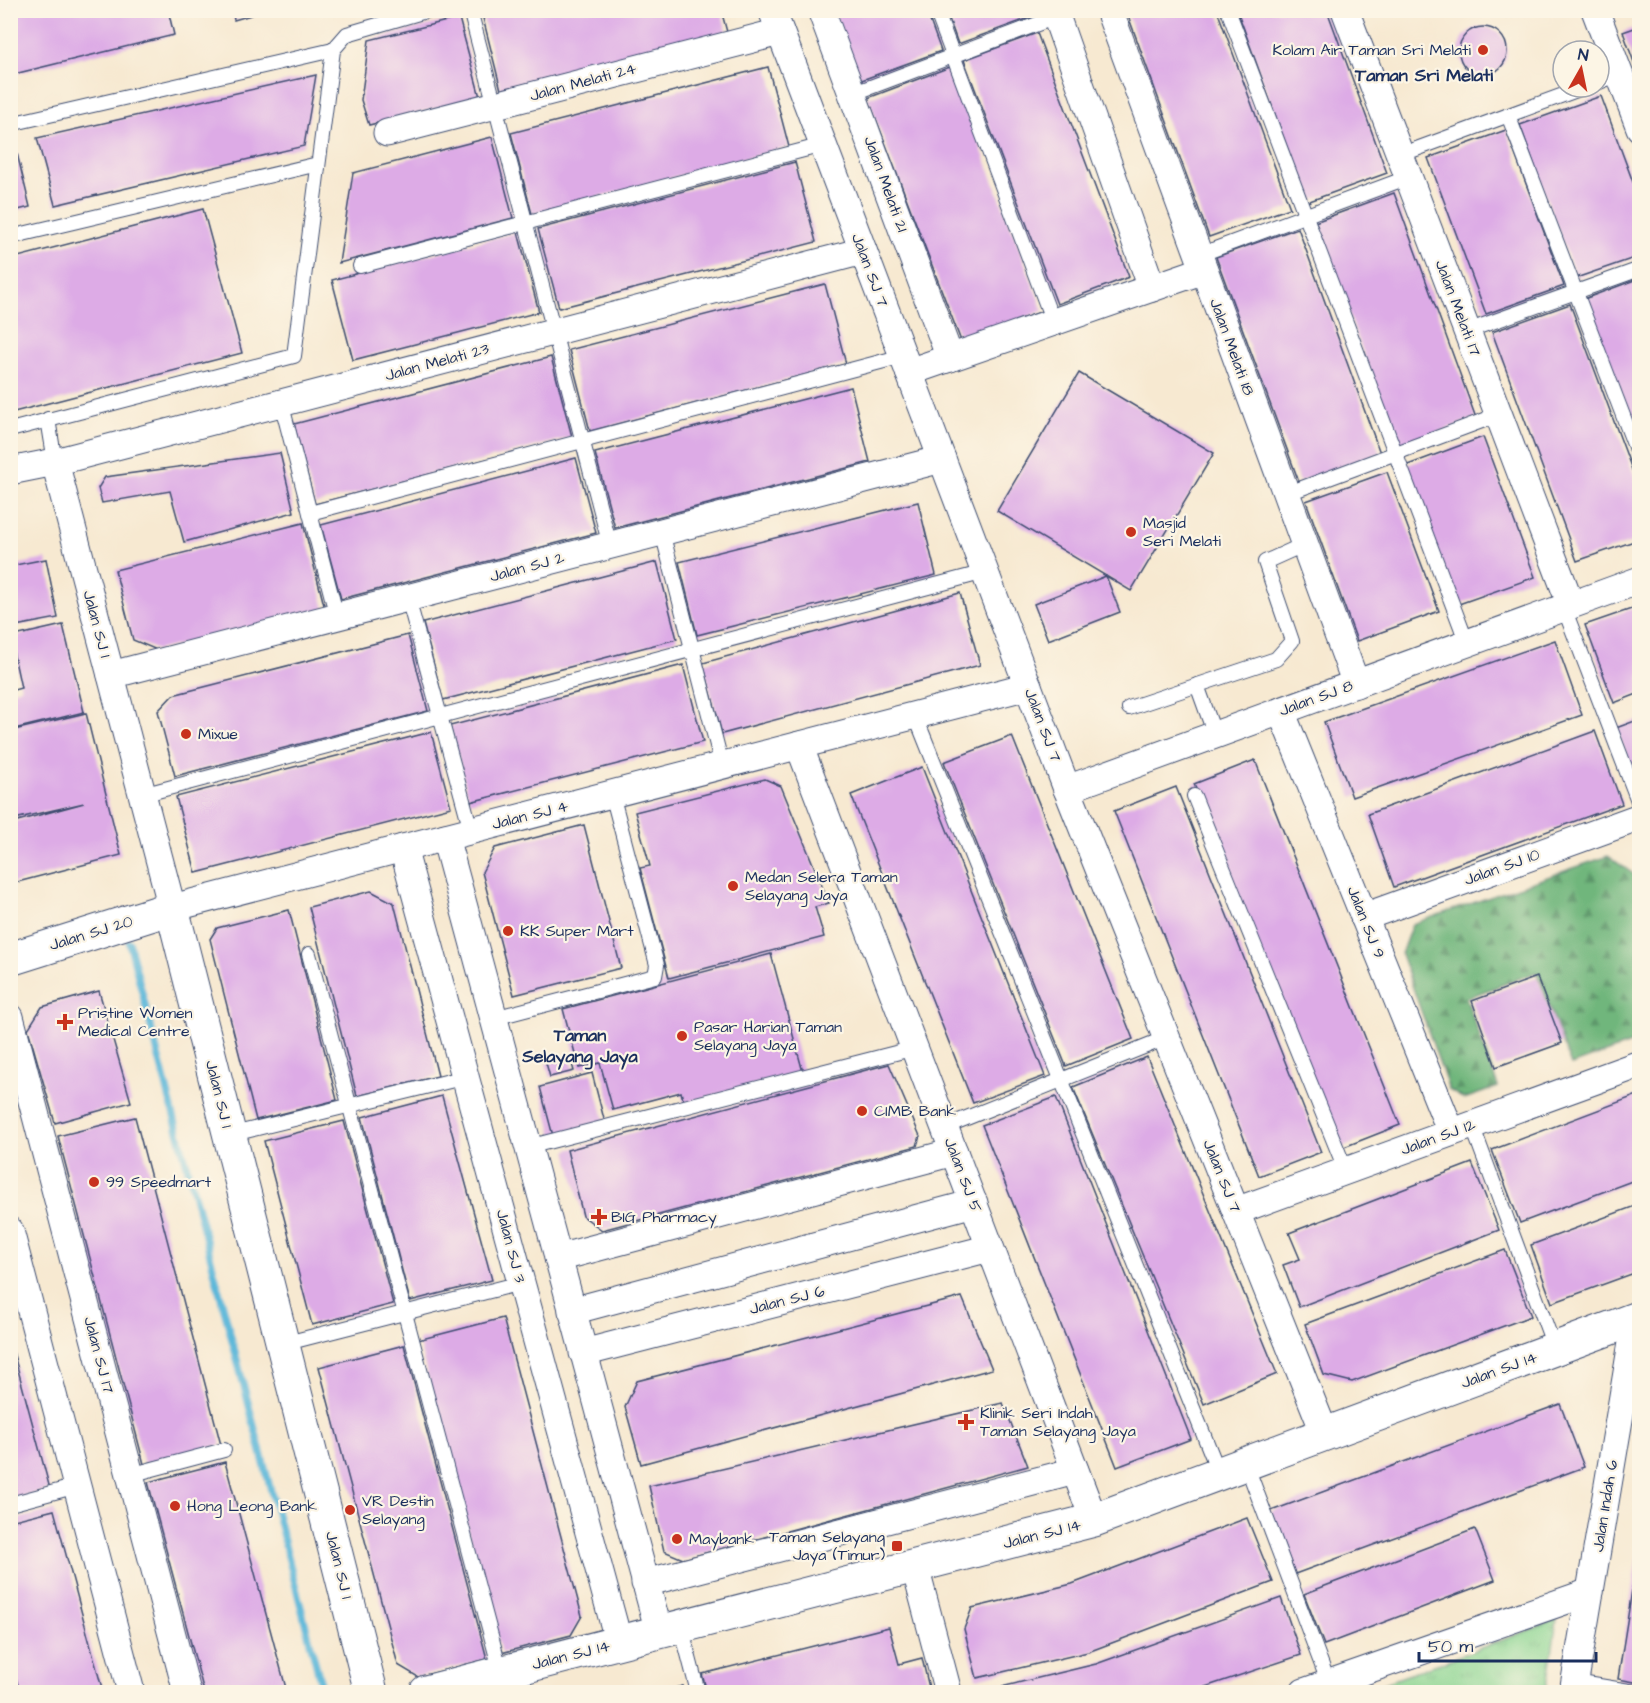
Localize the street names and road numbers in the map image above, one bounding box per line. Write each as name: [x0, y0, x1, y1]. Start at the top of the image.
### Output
street label: Jalan Melati 24: [527, 57, 639, 107]
street label: Jalan Melati 21: [858, 133, 914, 235]
street label: Jalan SJ 7: [846, 230, 894, 310]
street label: Jalan Melati 17: [1430, 257, 1486, 359]
street label: Jalan Melati 18: [1204, 295, 1260, 399]
street label: Jalan Melati 23: [383, 338, 491, 386]
street label: Jalan SJ 2: [487, 547, 567, 587]
street label: Jalan SJ 1: [77, 588, 117, 660]
street label: Jalan SJ 8: [1276, 674, 1356, 722]
street label: Jalan SJ 7: [1019, 685, 1067, 765]
street label: Jalan SJ 4: [490, 795, 570, 835]
street label: Jalan SJ 10: [1461, 843, 1543, 891]
street label: Jalan SJ 9: [1342, 883, 1390, 961]
street label: Jalan SJ 20: [47, 910, 135, 956]
street label: Jalan SJ 1: [200, 1058, 238, 1130]
street label: Jalan SJ 12: [1398, 1113, 1478, 1161]
street label: Jalan SJ 5: [939, 1135, 988, 1216]
street label: Jalan SJ 7: [1197, 1136, 1247, 1216]
street label: Jalan SJ 3: [491, 1207, 531, 1285]
street label: Jalan SJ 6: [747, 1280, 827, 1320]
street label: Jalan SJ 17: [78, 1314, 120, 1396]
street label: Jalan SJ 14: [1458, 1346, 1540, 1394]
street label: Jalan Indah 6: [1587, 1458, 1623, 1554]
street label: Jalan SJ 14: [1001, 1514, 1083, 1554]
street label: Jalan SJ 1: [320, 1529, 358, 1601]
street label: Jalan SJ 14: [530, 1635, 612, 1675]

